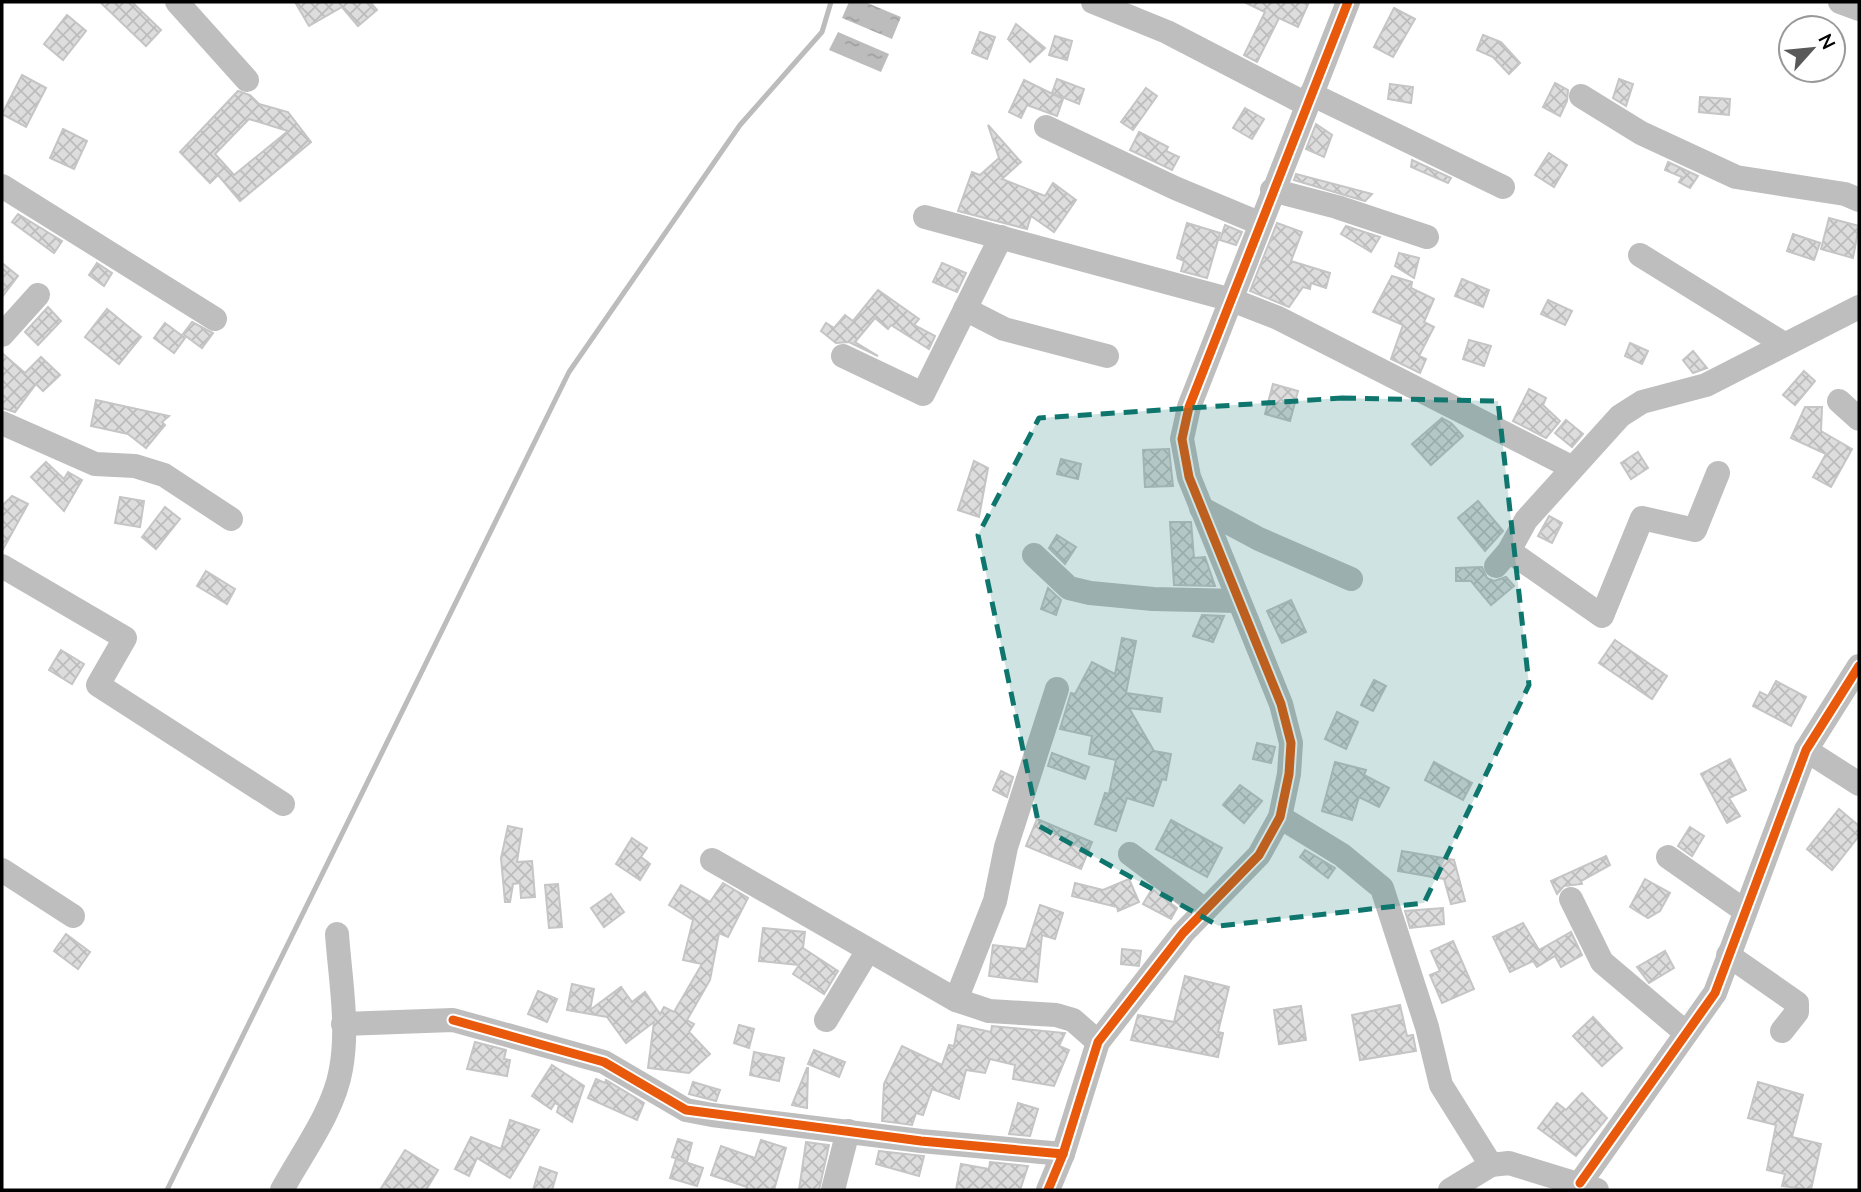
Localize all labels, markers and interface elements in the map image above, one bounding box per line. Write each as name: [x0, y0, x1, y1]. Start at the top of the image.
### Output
north arrow: [1777, 14, 1847, 84]
text: N: [1811, 29, 1841, 54]

